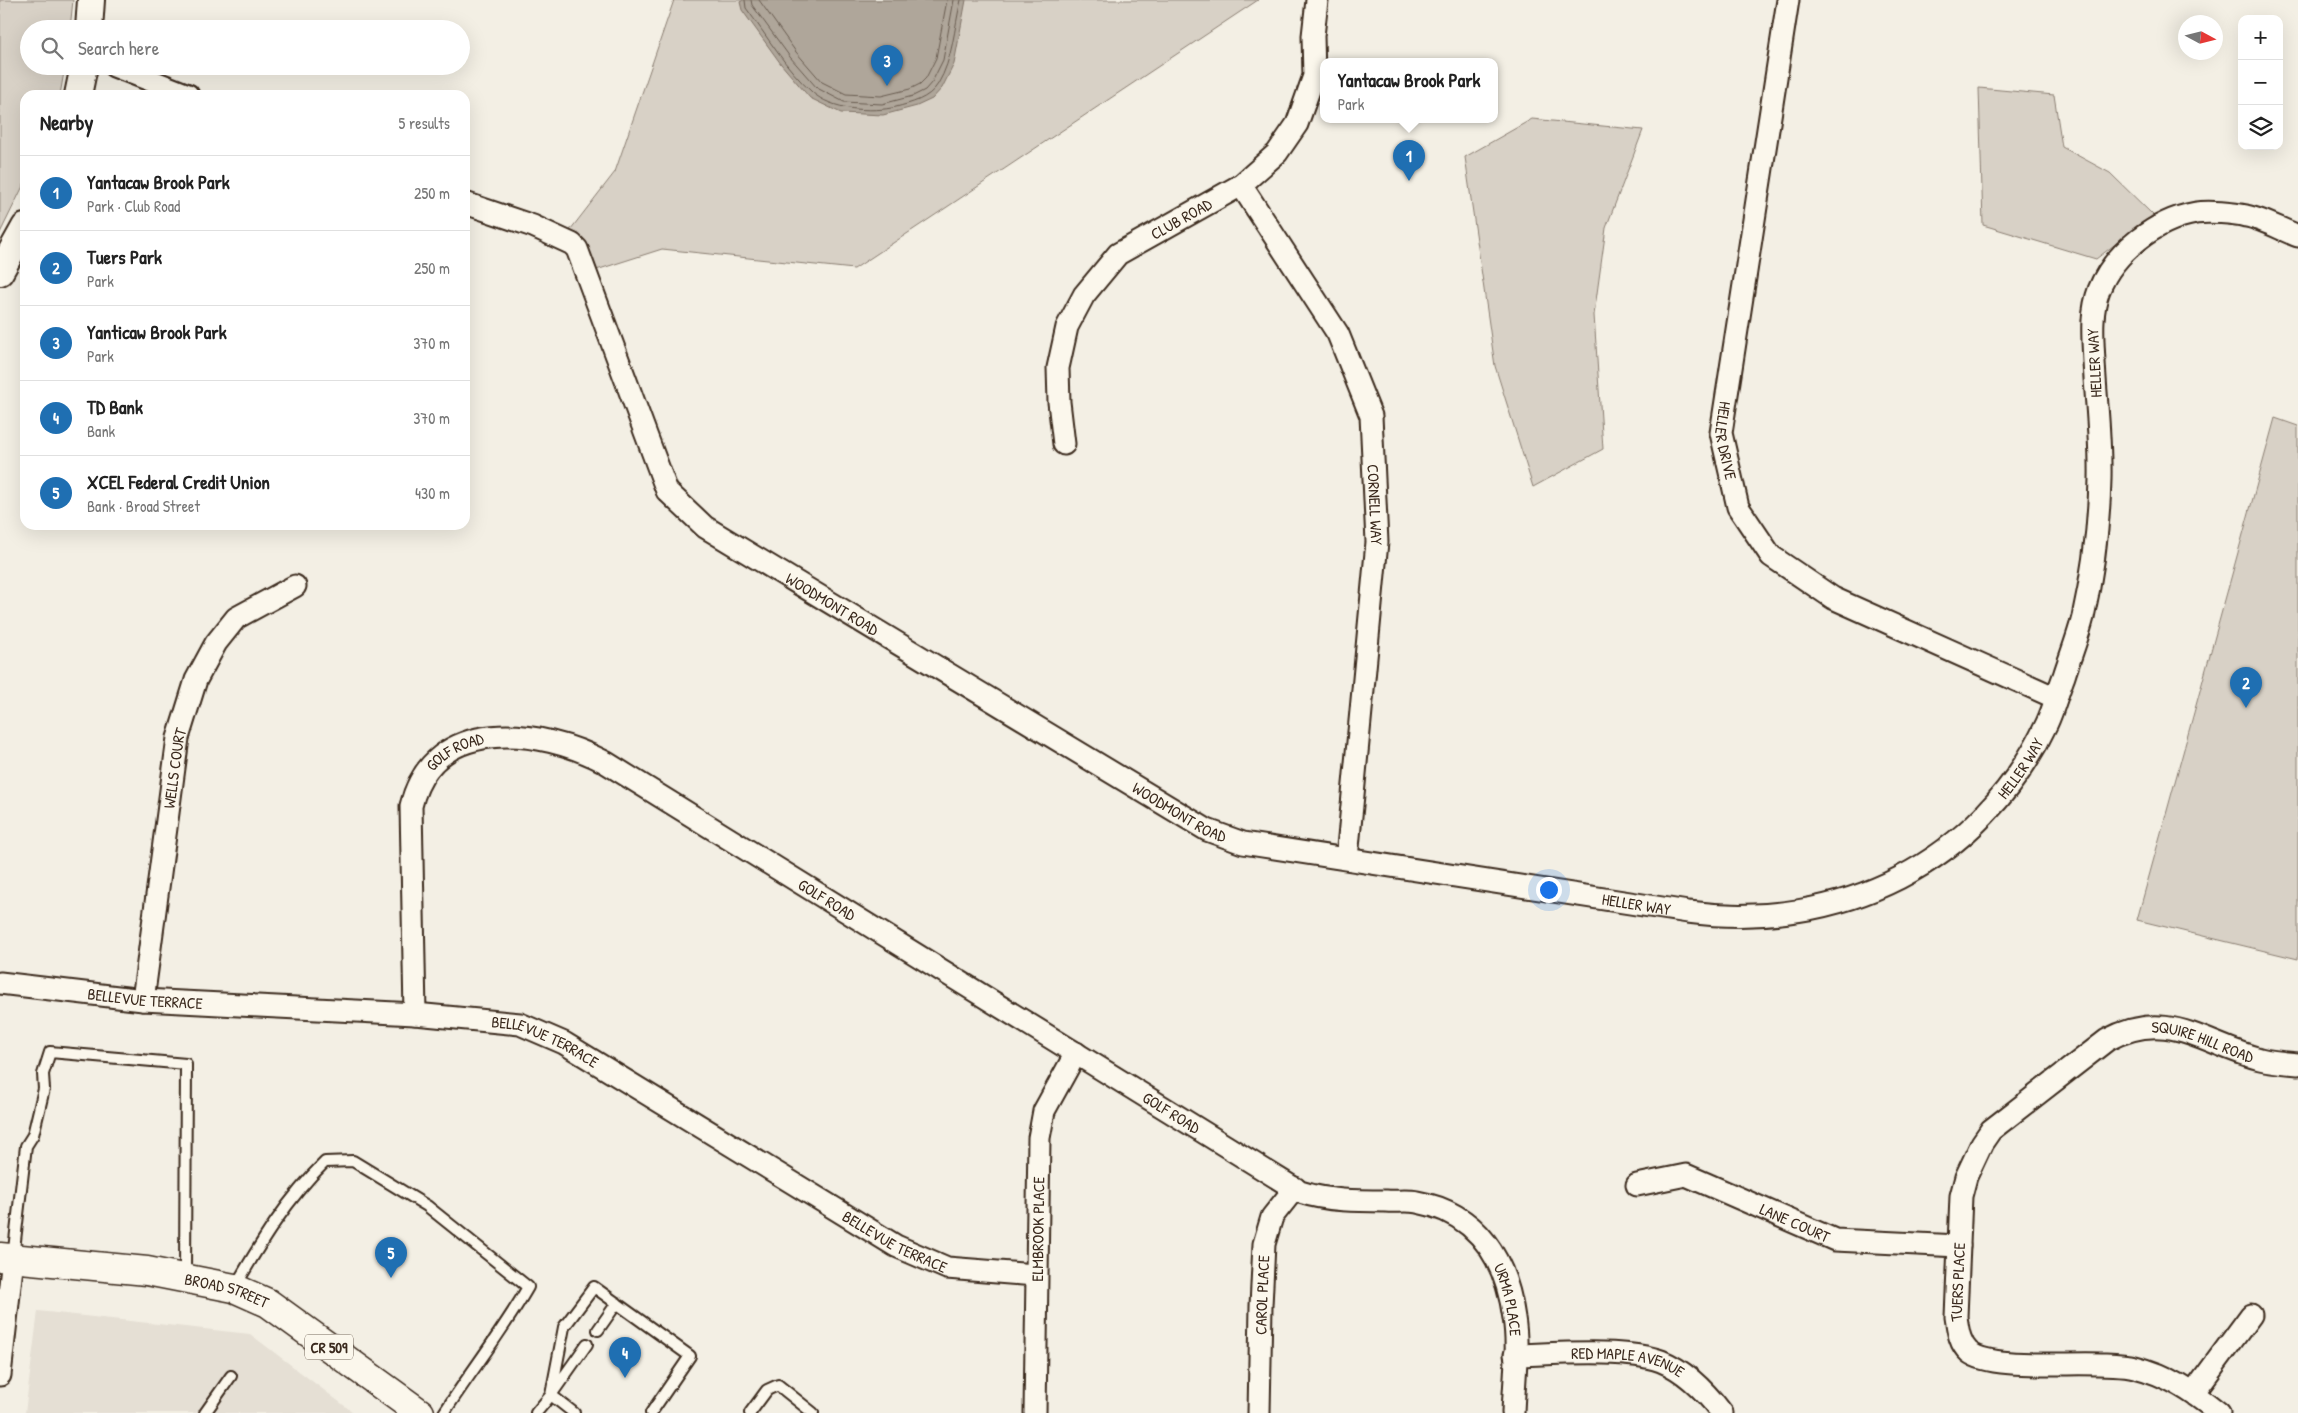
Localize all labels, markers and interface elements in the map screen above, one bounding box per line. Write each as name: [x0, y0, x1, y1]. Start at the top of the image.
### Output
north arrow: [2178, 15, 2223, 60]
map controls: [2238, 15, 2283, 150]
button: +: [2238, 15, 2283, 60]
search box: [20, 20, 470, 75]
icon: search: [38, 34, 66, 62]
text: Search here: [78, 35, 159, 61]
pin: 3: [871, 45, 903, 86]
popup: [1320, 58, 1498, 123]
button: −: [2238, 60, 2283, 105]
text: Yantacaw Brook Park: [1338, 67, 1480, 93]
text: Park: [1338, 93, 1364, 115]
button: layers: [2238, 105, 2283, 150]
text: Nearby: [40, 108, 93, 137]
text: 5 results: [399, 112, 450, 134]
pin: 1: [1393, 140, 1425, 181]
text: Yantacaw Brook Park: [87, 169, 230, 195]
text: 1: [53, 182, 59, 204]
text: 250 m: [414, 182, 450, 204]
street label: CLUB ROAD: [1146, 193, 1216, 245]
text: Park · Club Road: [87, 195, 180, 217]
text: Tuers Park: [87, 244, 162, 270]
text: 2: [52, 257, 60, 279]
text: 250 m: [414, 257, 450, 279]
text: Park: [87, 270, 114, 292]
text: Yanticaw Brook Park: [87, 319, 227, 345]
street label: HELLER WAY: [2081, 328, 2107, 398]
text: 3: [52, 332, 60, 354]
text: 370 m: [413, 332, 450, 354]
text: Park: [87, 345, 114, 367]
text: TD Bank: [87, 394, 143, 420]
street label: HELLER DRIVE: [1710, 400, 1742, 482]
text: 4: [53, 407, 59, 429]
text: 370 m: [413, 407, 450, 429]
text: Bank: [87, 420, 115, 442]
street label: CORNELL WAY: [1362, 464, 1388, 546]
text: XCEL Federal Credit Union: [87, 469, 270, 495]
text: 5: [53, 482, 59, 504]
text: 430 m: [415, 482, 450, 504]
text: Bank · Broad Street: [87, 495, 200, 517]
street label: WOODMONT ROAD: [782, 567, 883, 641]
pin: 2: [2230, 667, 2262, 708]
street label: WELLS COURT: [158, 724, 192, 810]
street label: GOLF ROAD: [420, 727, 486, 775]
street label: HELLER WAY: [1992, 734, 2049, 804]
street label: WOODMONT ROAD: [1128, 777, 1230, 847]
street label: GOLF ROAD: [794, 873, 860, 926]
your location: [1536, 877, 1562, 903]
street label: HELLER WAY: [1600, 888, 1672, 920]
street label: BELLEVUE TERRACE: [86, 982, 203, 1014]
street label: BELLEVUE TERRACE: [490, 1010, 603, 1073]
street label: SQUIRE HILL ROAD: [2151, 1016, 2257, 1068]
street label: GOLF ROAD: [1138, 1086, 1205, 1139]
street label: ELMBROOK PLACE: [1026, 1176, 1049, 1282]
street label: LANE COURT: [1757, 1198, 1834, 1248]
street label: BELLEVUE TERRACE: [838, 1205, 951, 1278]
pin: 5: [375, 1237, 407, 1278]
street label: TUERS PLACE: [1945, 1242, 1970, 1323]
street label: CAROL PLACE: [1249, 1255, 1274, 1335]
street label: URMA PLACE: [1489, 1260, 1527, 1337]
street label: BROAD STREET: [183, 1268, 273, 1313]
road number: CR 509: [305, 1334, 353, 1360]
pin: 4: [609, 1337, 641, 1378]
street label: RED MAPLE AVENUE: [1571, 1342, 1689, 1382]

